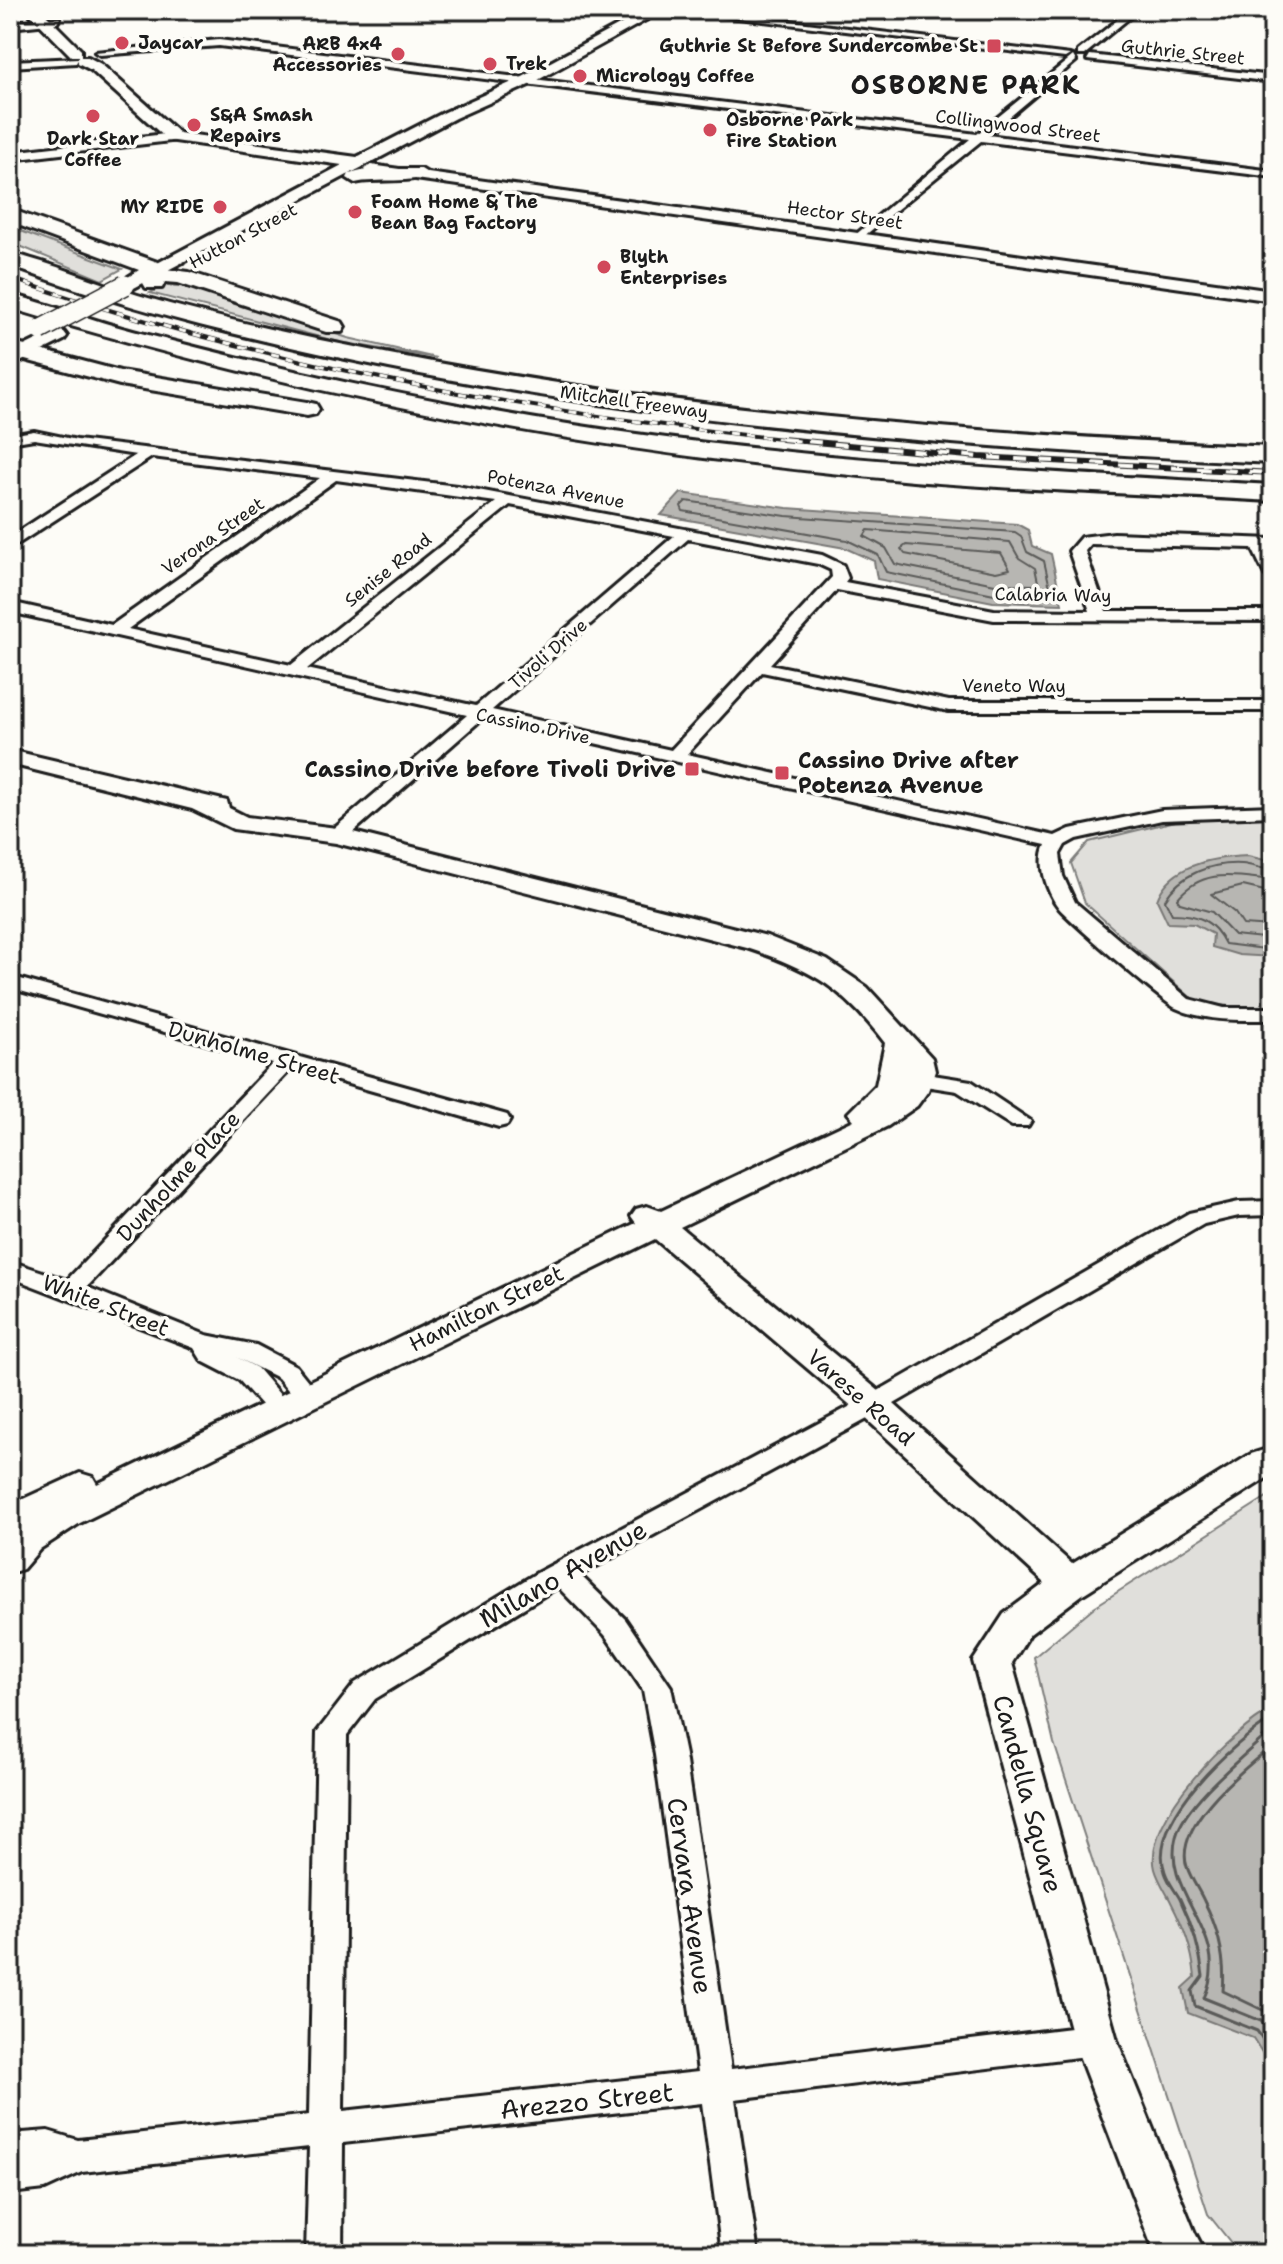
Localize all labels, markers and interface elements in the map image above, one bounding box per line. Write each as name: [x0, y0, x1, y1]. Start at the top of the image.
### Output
place label: Jaycar: [138, 31, 204, 55]
place label: ARB 4x4 Accessories: [272, 32, 382, 77]
marker: Jaycar: [113, 34, 131, 52]
place label: Guthrie St Before Sundercombe St: [659, 34, 978, 58]
street label: Guthrie Street: [1120, 34, 1246, 70]
marker: Guthrie St Before Sundercombe St: [985, 37, 1003, 55]
marker: ARB 4x4 Accessories: [389, 45, 407, 63]
place label: Trek: [506, 52, 547, 76]
marker: Trek: [481, 55, 499, 73]
place label: Micrology Coffee: [596, 64, 755, 88]
marker: Micrology Coffee: [571, 67, 589, 85]
district label: OSBORNE PARK: [851, 67, 1081, 102]
place label: S&A Smash Repairs: [210, 103, 313, 148]
street label: Collingwood Street: [934, 104, 1102, 148]
marker: Dark Star Coffee: [84, 107, 102, 125]
place label: Osborne Park Fire Station: [726, 108, 854, 153]
marker: S&A Smash Repairs: [185, 116, 203, 134]
marker: Osborne Park Fire Station: [701, 121, 719, 139]
place label: Dark Star Coffee: [47, 127, 139, 172]
place label: Foam Home & The Bean Bag Factory: [371, 190, 538, 235]
place label: MY RIDE: [120, 195, 204, 219]
street label: Hector Street: [785, 195, 905, 235]
street label: Hutton Street: [185, 197, 301, 275]
marker: MY RIDE: [211, 198, 229, 216]
marker: Foam Home & The Bean Bag Factory: [346, 203, 364, 221]
place label: Blyth Enterprises: [620, 245, 727, 290]
marker: Blyth Enterprises: [595, 258, 613, 276]
street label: Mitchell Freeway: [558, 380, 710, 424]
street label: Potenza Avenue: [485, 464, 627, 514]
street label: Verona Street: [157, 492, 269, 580]
street label: Senise Road: [339, 527, 437, 613]
street label: Calabria Way: [994, 582, 1112, 608]
street label: Tivoli Drive: [504, 613, 592, 695]
street label: Veneto Way: [962, 674, 1066, 698]
street label: Cassino Drive: [474, 702, 592, 750]
place label: Cassino Drive after Potenza Avenue: [798, 746, 1019, 800]
place label: Cassino Drive before Tivoli Drive: [305, 755, 676, 784]
marker: Cassino Drive before Tivoli Drive: [683, 760, 701, 778]
marker: Cassino Drive after Potenza Avenue: [773, 764, 791, 782]
street label: Dunholme Street: [165, 1014, 343, 1091]
street label: Dunholme Place: [110, 1105, 247, 1248]
street label: Hamilton Street: [404, 1258, 568, 1358]
street label: White Street: [38, 1268, 173, 1343]
street label: Varese Road: [801, 1343, 921, 1452]
street label: Milano Avenue: [473, 1511, 653, 1636]
street label: Candella Square: [985, 1691, 1072, 1897]
street label: Cervara Avenue: [659, 1795, 722, 1997]
street label: Arezzo Street: [498, 2074, 675, 2127]

